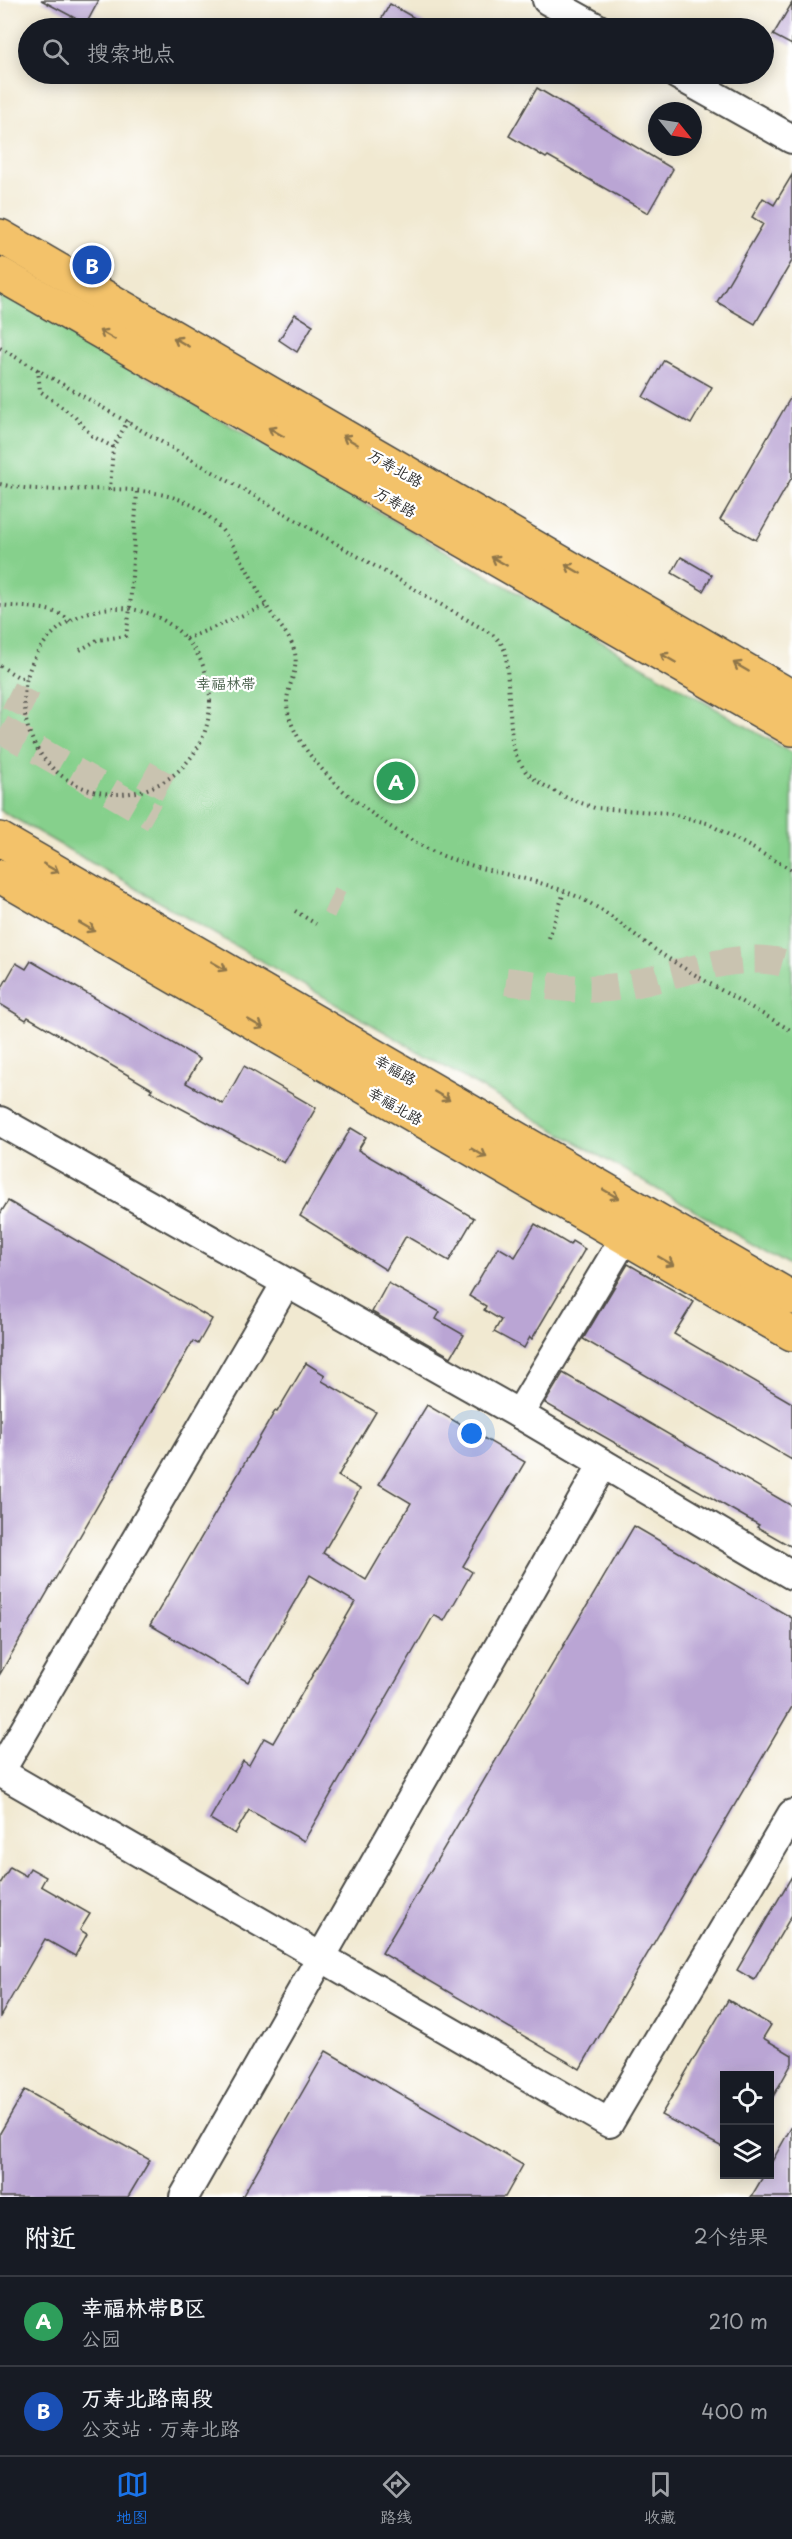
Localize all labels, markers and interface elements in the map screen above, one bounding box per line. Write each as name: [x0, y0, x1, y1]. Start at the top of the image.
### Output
search box: [18, 18, 774, 84]
icon: search: [39, 35, 72, 68]
text: 搜索地点: [87, 35, 175, 68]
north arrow: [648, 102, 702, 156]
pin: B: [72, 242, 112, 288]
one-way arrow: [99, 329, 116, 341]
one-way arrow: [173, 336, 190, 348]
one-way arrow: [268, 426, 285, 438]
one-way arrow: [342, 434, 359, 446]
street label: 万寿北路: [364, 442, 428, 492]
street label: 万寿路: [371, 480, 421, 522]
one-way arrow: [491, 555, 509, 566]
one-way arrow: [565, 563, 582, 575]
one-way arrow: [660, 652, 678, 663]
one-way arrow: [733, 661, 750, 673]
park label: 幸福林带: [196, 671, 256, 694]
pin: A: [376, 758, 416, 804]
one-way arrow: [42, 863, 59, 875]
one-way arrow: [78, 921, 95, 933]
one-way arrow: [210, 961, 227, 973]
one-way arrow: [247, 1018, 264, 1030]
street label: 幸福路: [371, 1048, 421, 1090]
street label: 幸福北路: [364, 1080, 428, 1130]
one-way arrow: [434, 1090, 451, 1102]
one-way arrow: [470, 1147, 487, 1159]
one-way arrow: [602, 1188, 619, 1200]
one-way arrow: [657, 1255, 674, 1267]
your location: [457, 1419, 486, 1448]
map controls: [720, 2071, 774, 2179]
button: locate: [720, 2071, 774, 2125]
button: layers: [720, 2125, 774, 2179]
text: 附近: [24, 2217, 76, 2256]
text: 2个结果: [694, 2221, 768, 2251]
text: 幸福林带B区: [81, 2290, 206, 2323]
text: A: [36, 2306, 51, 2336]
text: 210 m: [709, 2306, 768, 2336]
text: 公园: [81, 2323, 121, 2353]
text: 万寿北路南段: [81, 2380, 213, 2413]
text: B: [37, 2396, 50, 2426]
text: 400 m: [701, 2396, 768, 2426]
text: 公交站 · 万寿北路: [81, 2413, 240, 2443]
tab: 地图: [116, 2468, 149, 2528]
tab: 路线: [380, 2468, 413, 2528]
tab: 收藏: [644, 2468, 677, 2528]

